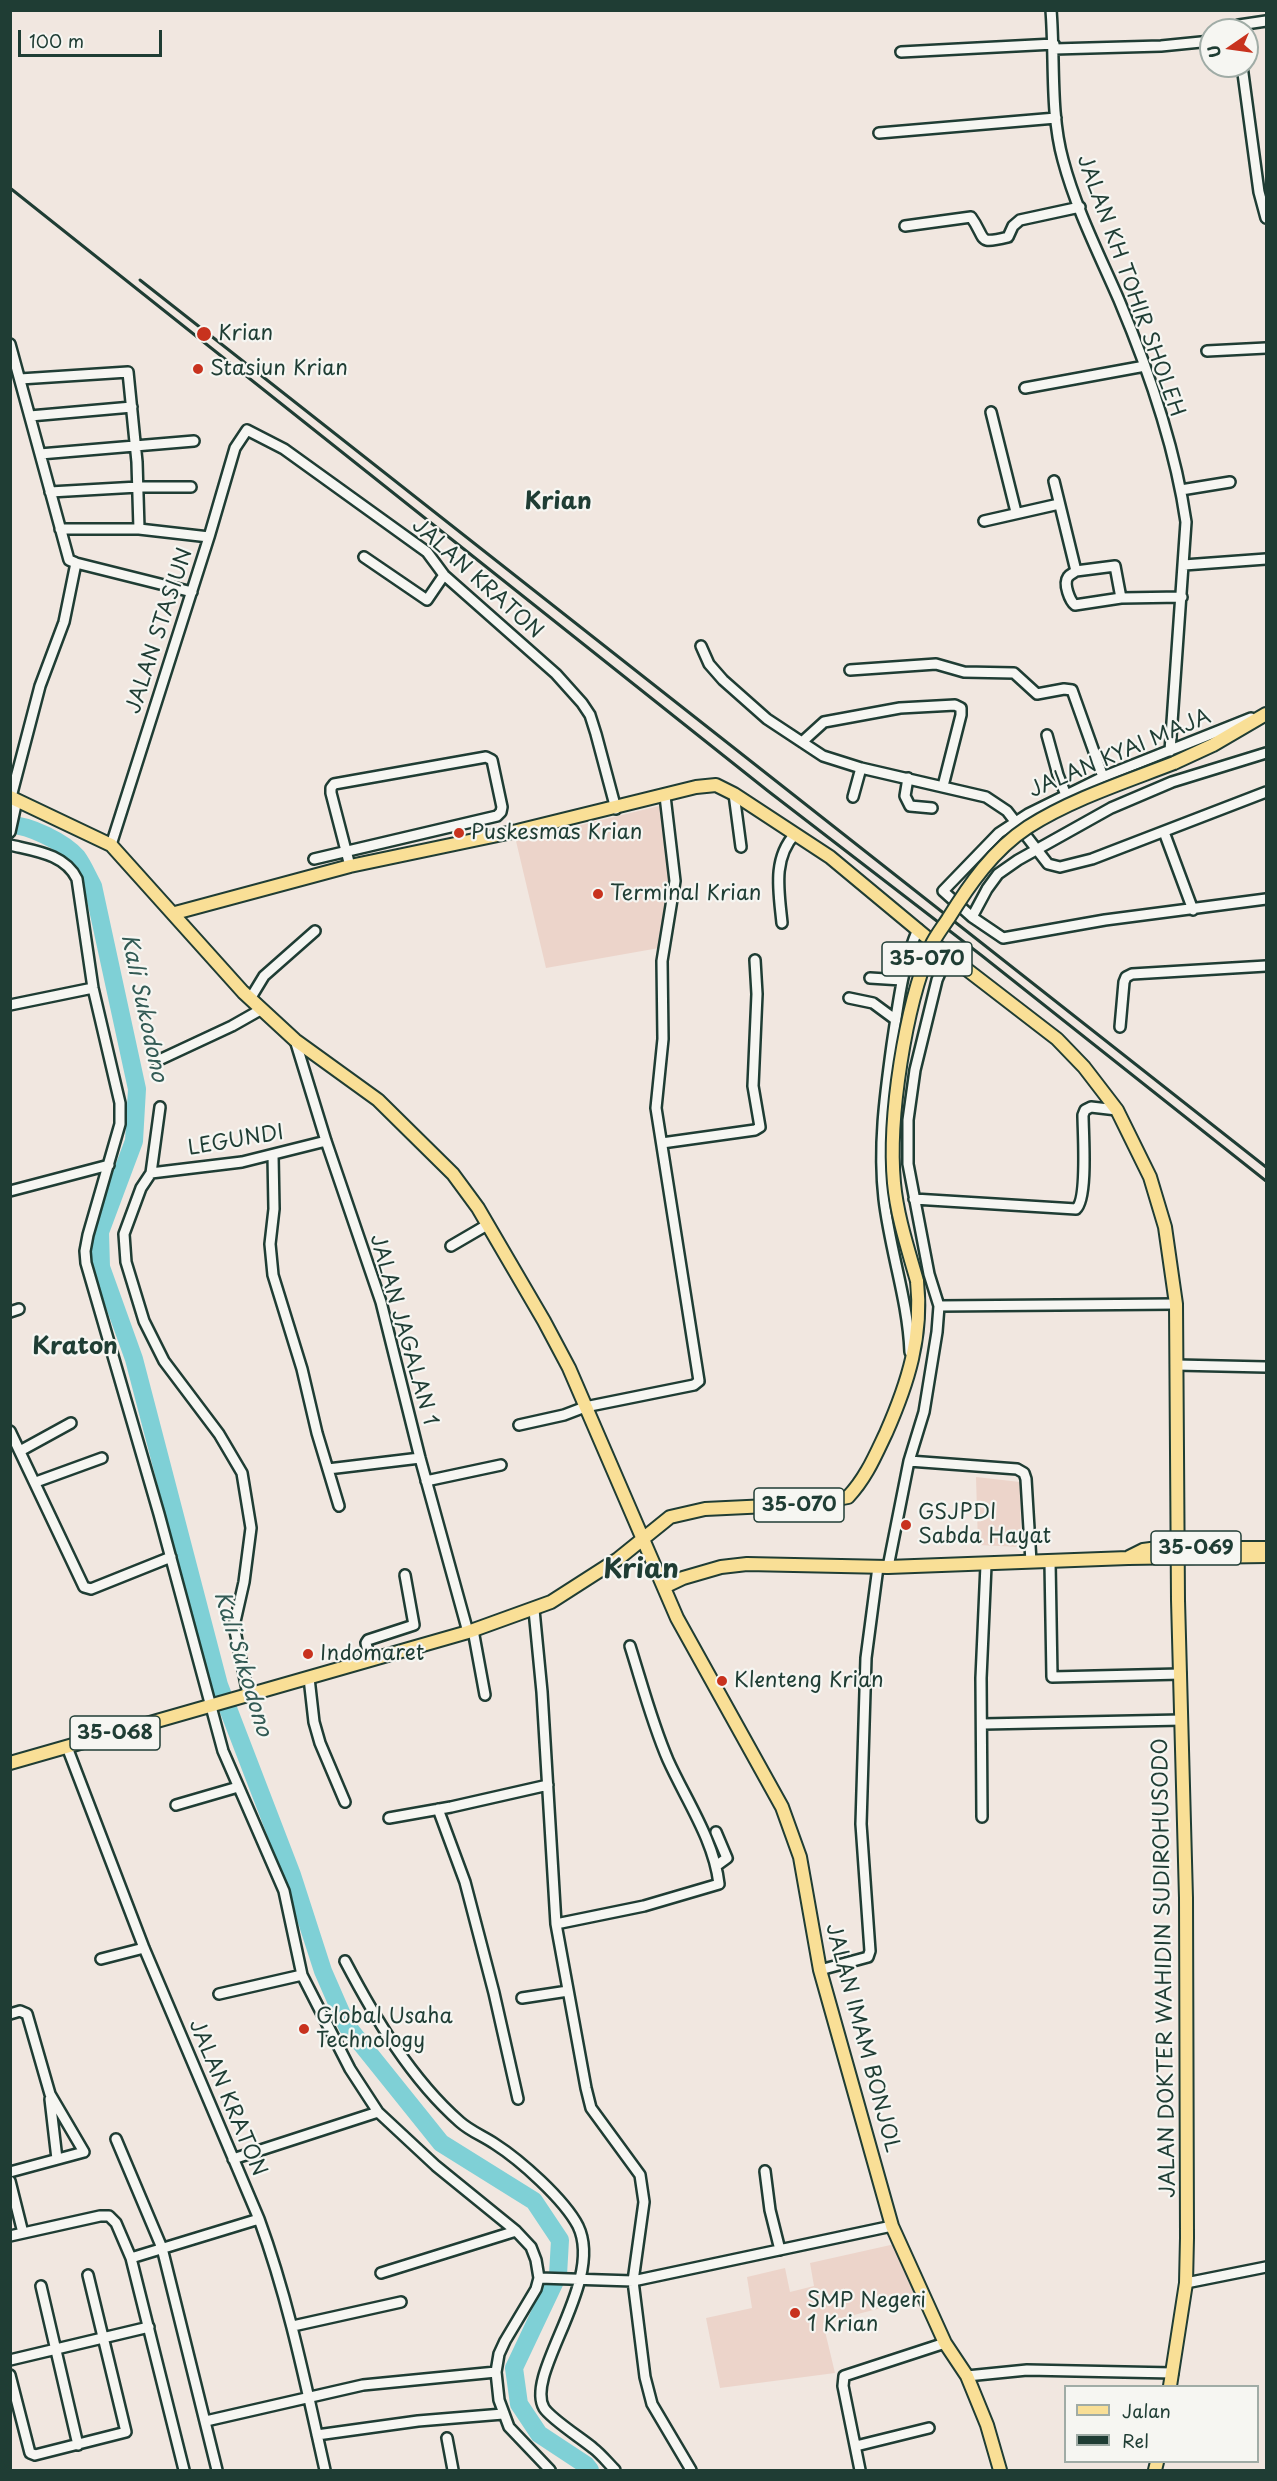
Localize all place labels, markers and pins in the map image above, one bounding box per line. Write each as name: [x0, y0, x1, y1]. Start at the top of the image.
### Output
place label: Krian: [218, 321, 273, 347]
marker: Krian: [195, 325, 213, 343]
place label: Stasiun Krian: [210, 356, 348, 382]
marker: Stasiun Krian: [191, 362, 205, 376]
place label: Puskesmas Krian: [471, 820, 642, 846]
marker: Puskesmas Krian: [452, 826, 466, 840]
place label: Terminal Krian: [610, 881, 761, 907]
marker: Terminal Krian: [591, 887, 605, 901]
place label: GSJPDI Sabda Hayat: [918, 1500, 1051, 1550]
marker: GSJPDI Sabda Hayat: [899, 1518, 913, 1532]
place label: Indomaret: [320, 1641, 424, 1667]
marker: Indomaret: [301, 1647, 315, 1661]
place label: Klenteng Krian: [734, 1668, 884, 1694]
marker: Klenteng Krian: [715, 1674, 729, 1688]
place label: Global Usaha Technology: [316, 2004, 453, 2054]
marker: Global Usaha Technology: [297, 2022, 311, 2036]
place label: SMP Negeri 1 Krian: [807, 2288, 926, 2338]
marker: SMP Negeri 1 Krian: [788, 2306, 802, 2320]

